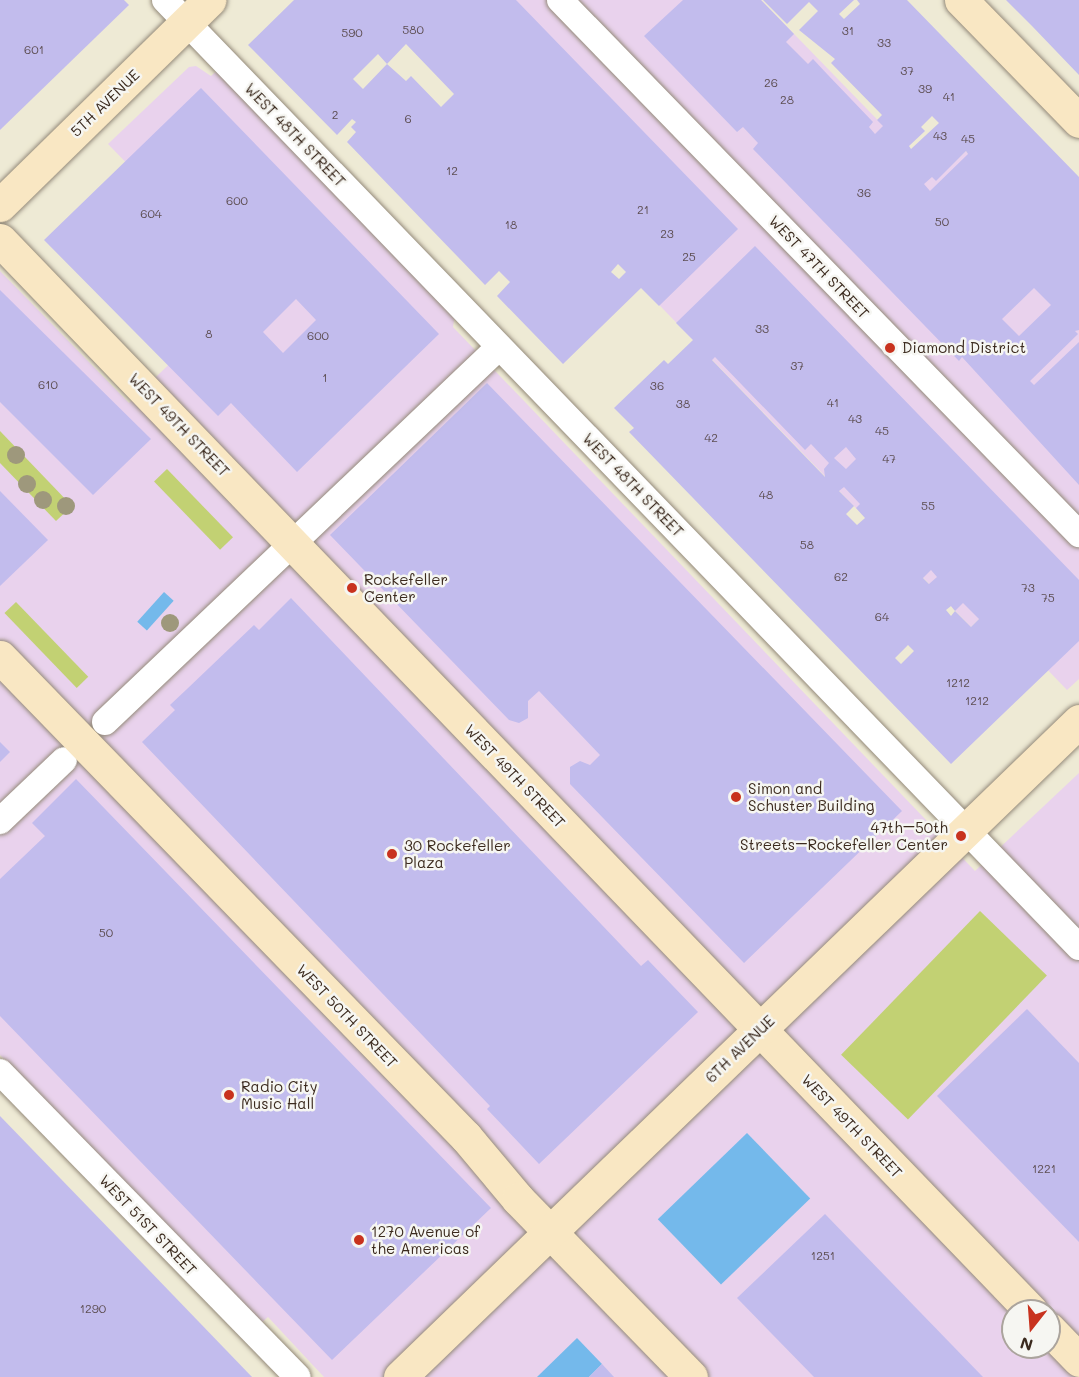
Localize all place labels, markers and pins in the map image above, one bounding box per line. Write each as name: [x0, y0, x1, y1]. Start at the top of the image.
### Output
place label: Diamond District: [902, 339, 1026, 357]
marker: Diamond District: [883, 341, 897, 355]
place label: Rockefeller Center: [364, 570, 448, 605]
marker: Rockefeller Center: [345, 581, 359, 595]
place label: Simon and Schuster Building: [748, 779, 874, 814]
marker: Simon and Schuster Building: [729, 790, 743, 804]
place label: 47th–50th Streets–Rockefeller Center: [740, 818, 948, 853]
marker: 47th–50th Streets–Rockefeller Center: [952, 827, 970, 845]
place label: 30 Rockefeller Plaza: [404, 836, 511, 871]
marker: 30 Rockefeller Plaza: [385, 847, 399, 861]
place label: Radio City Music Hall: [241, 1077, 317, 1112]
marker: Radio City Music Hall: [222, 1088, 236, 1102]
place label: 1270 Avenue of the Americas: [371, 1222, 480, 1257]
marker: 1270 Avenue of the Americas: [352, 1233, 366, 1247]

